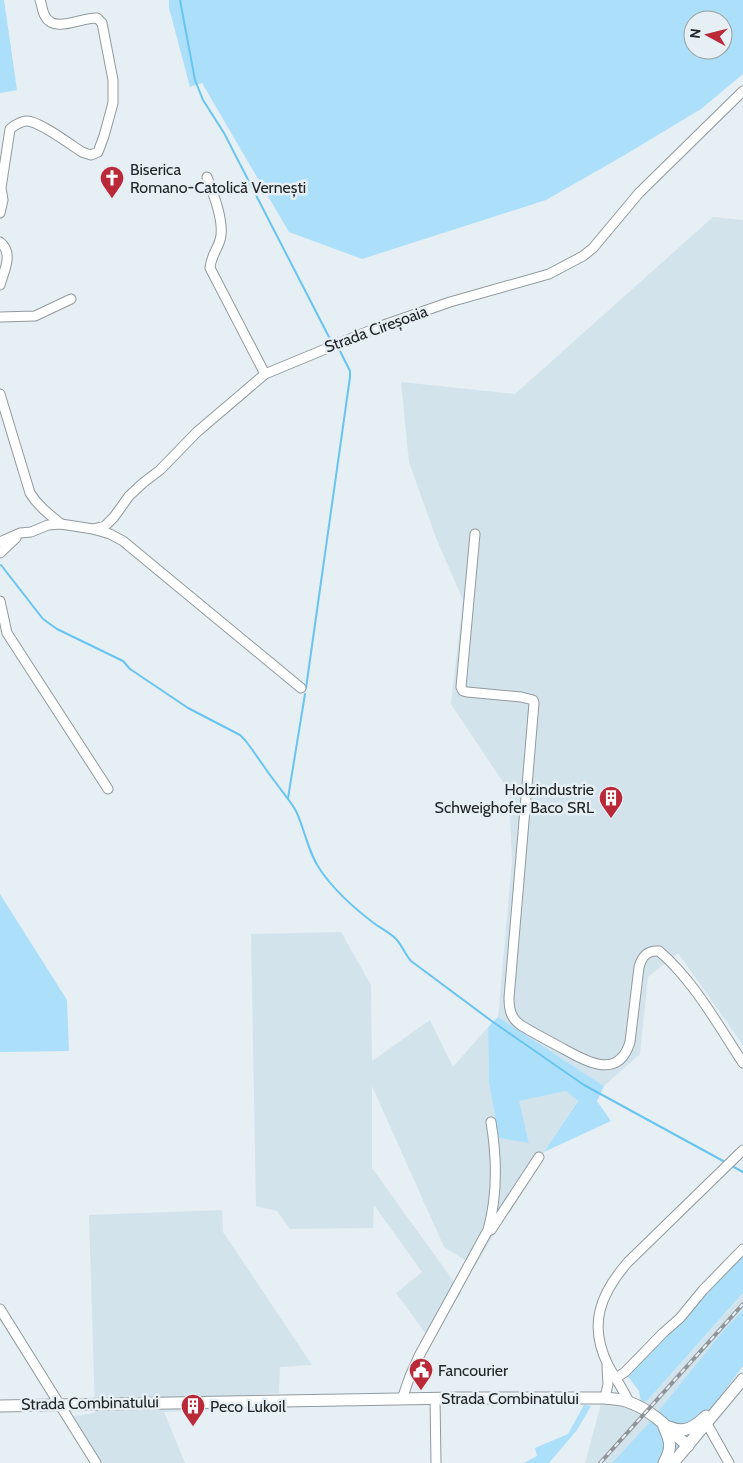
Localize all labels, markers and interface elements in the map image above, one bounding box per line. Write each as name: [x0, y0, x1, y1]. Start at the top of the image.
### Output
north arrow: [683, 10, 733, 60]
text: N: [686, 27, 705, 39]
place label: Biserica Romano-Catolică Vernești: [130, 160, 306, 198]
church icon: Biserica Romano-Catolică Vernești: [99, 165, 125, 199]
street label: Strada Cireșoaia: [322, 301, 431, 357]
place label: Holzindustrie Schweighofer Baco SRL: [435, 780, 594, 817]
building icon: Holzindustrie Schweighofer Baco SRL: [598, 785, 624, 819]
public building icon: Fancourier: [408, 1357, 434, 1391]
place label: Fancourier: [438, 1361, 509, 1380]
street label: Strada Combinatului: [441, 1389, 579, 1408]
street label: Strada Combinatului: [21, 1392, 159, 1414]
building icon: Peco Lukoil: [180, 1393, 206, 1427]
place label: Peco Lukoil: [210, 1397, 286, 1416]

